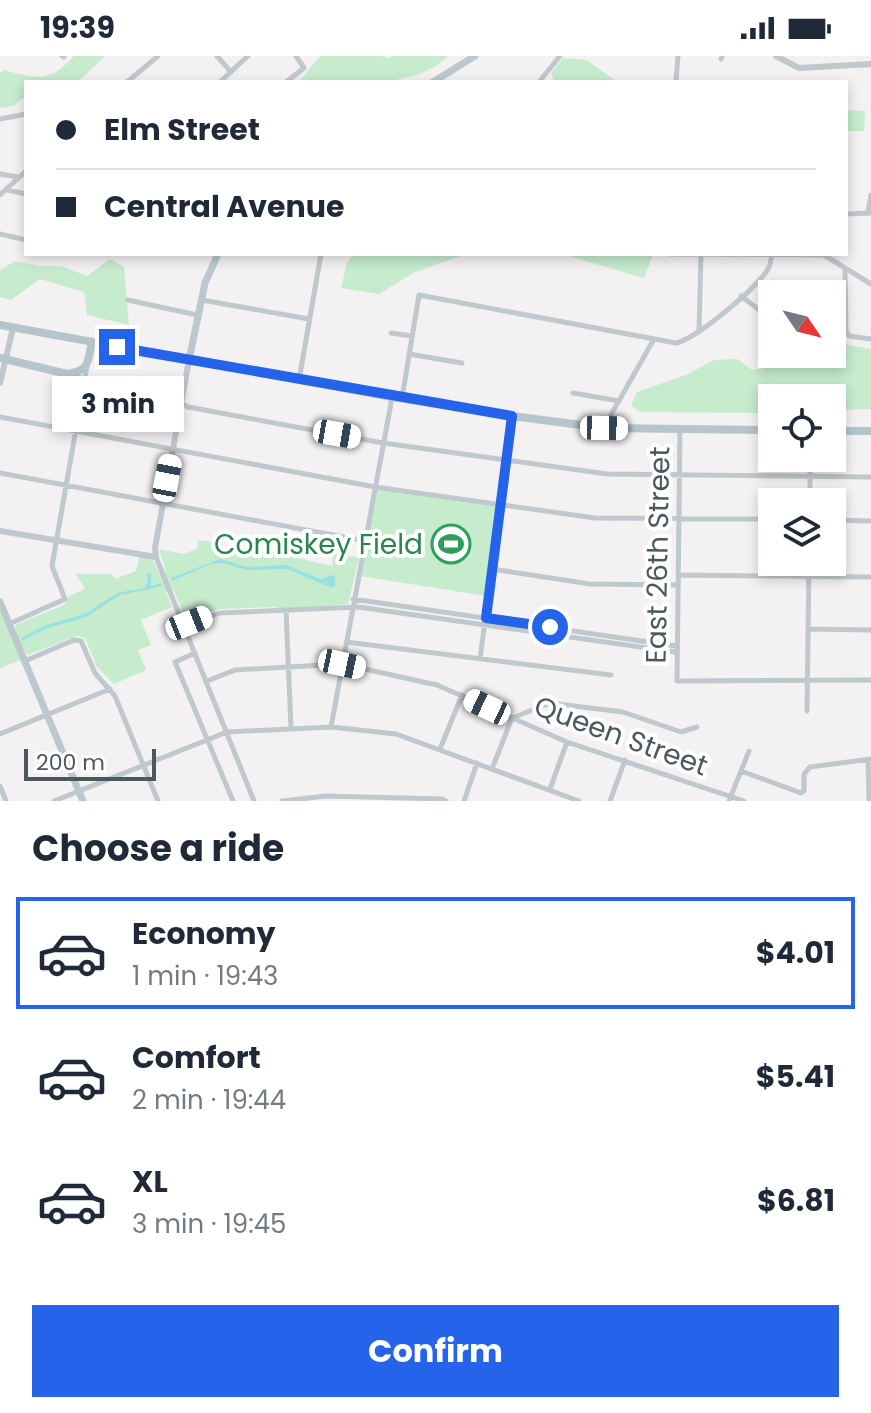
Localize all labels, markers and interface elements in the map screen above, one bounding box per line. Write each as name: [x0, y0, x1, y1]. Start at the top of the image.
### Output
text: 19:39: [40, 6, 115, 49]
text: Elm Street: [104, 108, 260, 151]
text: Central Avenue: [104, 185, 344, 228]
north arrow: [758, 280, 846, 368]
map controls: [758, 280, 846, 576]
route end: [99, 329, 135, 365]
callout: 3 min: [51, 375, 183, 431]
button: locate: [758, 384, 846, 472]
text: 3 min: [81, 386, 155, 422]
car: [580, 416, 628, 440]
car: [311, 418, 363, 450]
street label: East 26th Street: [637, 446, 679, 664]
car: [151, 452, 183, 504]
button: layers: [758, 488, 846, 576]
sports icon: Comiskey Field: [430, 523, 472, 565]
place label: Comiskey Field: [214, 525, 423, 564]
car: [162, 603, 216, 643]
route start: [532, 609, 568, 645]
car: [316, 647, 368, 681]
car: [460, 686, 514, 728]
street label: Queen Street: [529, 687, 713, 785]
scale bar: [24, 745, 156, 781]
text: 200 m: [36, 747, 105, 778]
text: Choose a ride: [32, 823, 284, 874]
text: Economy: [132, 912, 276, 955]
icon: car: [36, 917, 108, 989]
text: $4.01: [756, 931, 835, 974]
text: 1 min · 19:43: [132, 958, 278, 994]
text: Comfort: [132, 1036, 261, 1079]
icon: car: [36, 1041, 108, 1113]
text: $5.41: [756, 1055, 835, 1098]
text: 2 min · 19:44: [132, 1082, 286, 1118]
text: XL: [132, 1160, 168, 1203]
icon: car: [36, 1165, 108, 1237]
text: $6.81: [757, 1179, 835, 1222]
text: 3 min · 19:45: [132, 1206, 286, 1242]
button: Confirm: [32, 1305, 839, 1397]

